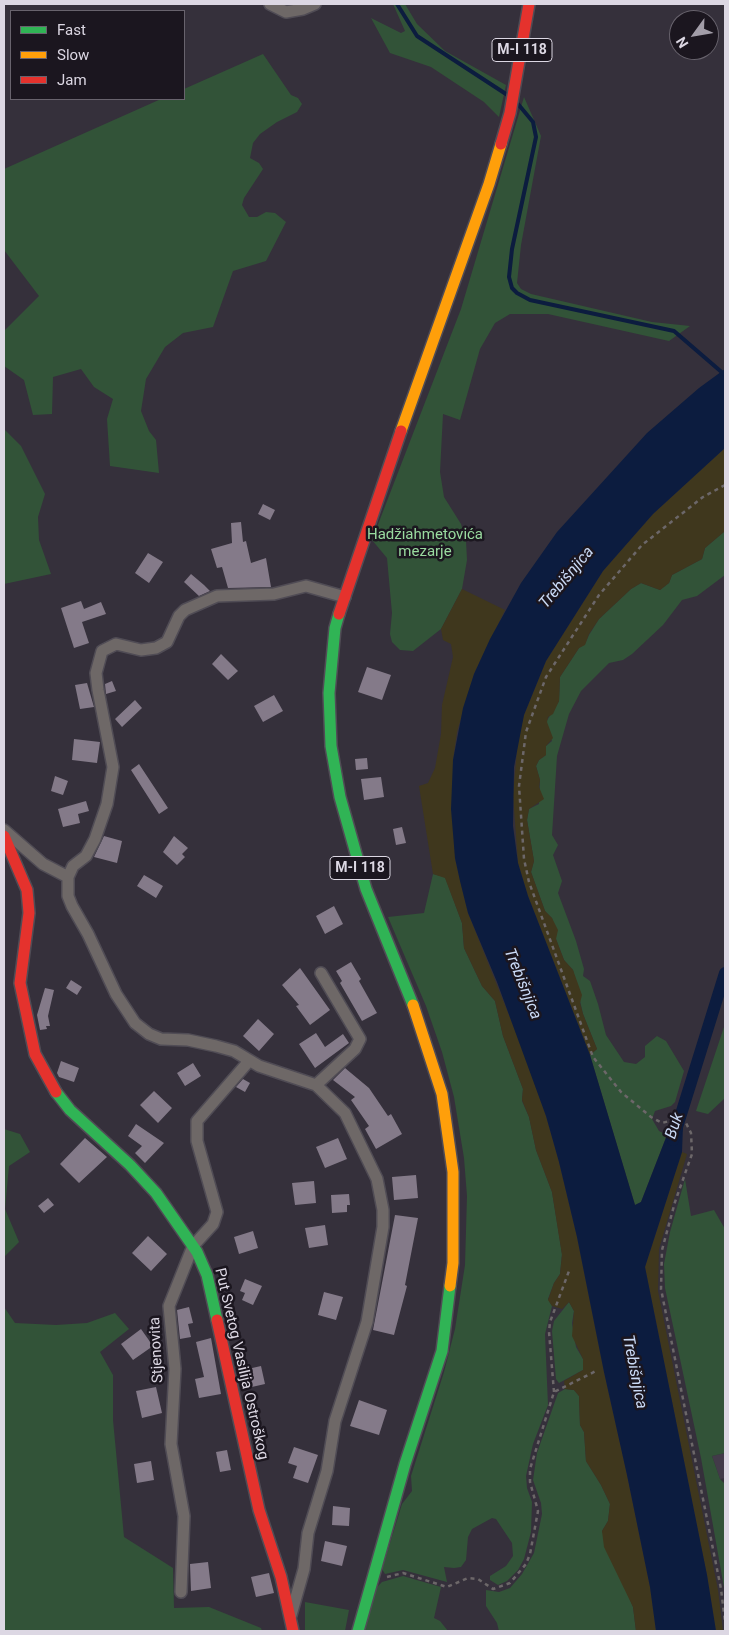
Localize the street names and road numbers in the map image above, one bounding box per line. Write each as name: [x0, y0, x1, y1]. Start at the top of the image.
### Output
road number: M-I 118: [492, 38, 552, 62]
road number: M-I 118: [330, 856, 390, 880]
street label: Put Svetog Vasilija Ostroškog: [210, 1266, 272, 1462]
street label: Stjenovita: [146, 1317, 168, 1383]

